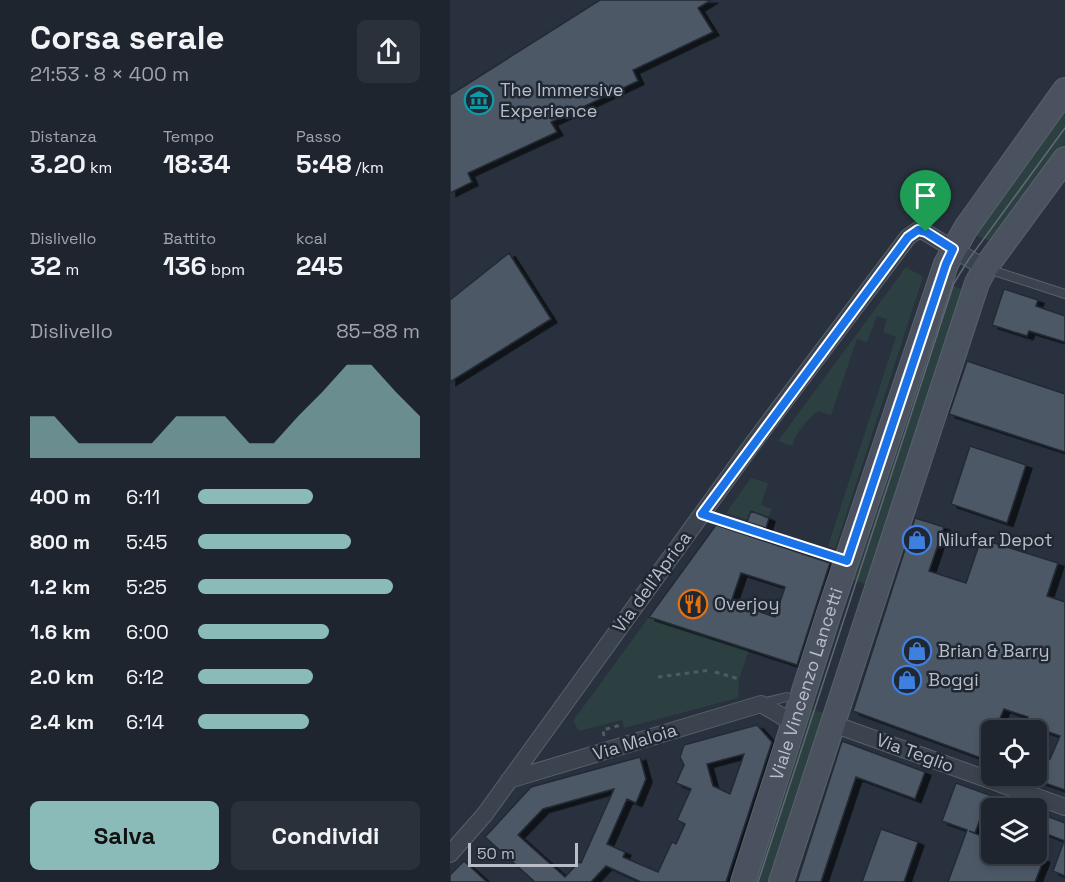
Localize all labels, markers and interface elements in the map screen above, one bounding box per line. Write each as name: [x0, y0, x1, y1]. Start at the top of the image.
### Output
text: Corsa serale: [30, 17, 225, 59]
button: share: [357, 20, 420, 83]
text: 21:53 · 8 × 400 m: [30, 61, 189, 87]
place label: The Immersive Experience: [500, 78, 623, 122]
museum icon: The Immersive Experience: [463, 84, 495, 116]
text: Distanza: [30, 126, 97, 147]
text: Tempo: [163, 126, 214, 147]
text: Passo: [296, 126, 341, 147]
text: 3.20: [30, 147, 86, 181]
text: 18:34: [163, 147, 230, 181]
text: 5:48: [296, 147, 351, 181]
text: km: [86, 157, 112, 178]
text: /km: [351, 157, 384, 178]
pin: [900, 170, 951, 232]
icon: arrive: [909, 179, 942, 212]
text: Dislivello: [30, 228, 96, 249]
text: Battito: [163, 228, 216, 249]
text: kcal: [296, 228, 327, 249]
text: 32: [30, 249, 61, 283]
text: 136: [163, 249, 207, 283]
text: 245: [296, 249, 343, 283]
text: m: [61, 259, 79, 280]
text: bpm: [207, 259, 245, 280]
text: Dislivello: [30, 318, 113, 344]
text: 85–88 m: [336, 318, 420, 344]
text: 400 m: [30, 484, 91, 510]
text: 6:11: [126, 484, 160, 510]
shop icon: Nilufar Depot: [901, 524, 933, 556]
street label: Via dell'Aprica: [607, 526, 696, 637]
place label: Nilufar Depot: [938, 528, 1053, 551]
text: 800 m: [30, 529, 90, 555]
text: 5:45: [126, 529, 168, 555]
text: 1.2 km: [30, 574, 90, 600]
text: 5:25: [126, 574, 167, 600]
street label: Viale Vincenzo Lancetti: [764, 585, 848, 783]
restaurant icon: Overjoy: [677, 588, 709, 620]
place label: Overjoy: [714, 592, 779, 615]
text: 1.6 km: [30, 619, 91, 645]
text: 6:00: [126, 619, 169, 645]
shop icon: Brian & Barry: [901, 635, 933, 667]
place label: Brian & Barry: [938, 639, 1049, 662]
text: 2.0 km: [30, 664, 94, 690]
text: 6:12: [126, 664, 164, 690]
shop icon: Boggi: [891, 664, 923, 696]
place label: Boggi: [928, 668, 979, 691]
text: 2.4 km: [30, 709, 94, 735]
text: 6:14: [126, 709, 164, 735]
street label: Via Maloia: [590, 718, 680, 765]
map controls: [981, 720, 1047, 864]
button: locate: [981, 720, 1047, 786]
street label: Via Teglio: [873, 728, 957, 777]
button: layers: [981, 798, 1047, 864]
button: Salva: [30, 801, 219, 870]
button: Condividi: [231, 801, 420, 870]
scale bar: [468, 840, 578, 868]
text: 50 m: [477, 843, 515, 864]

